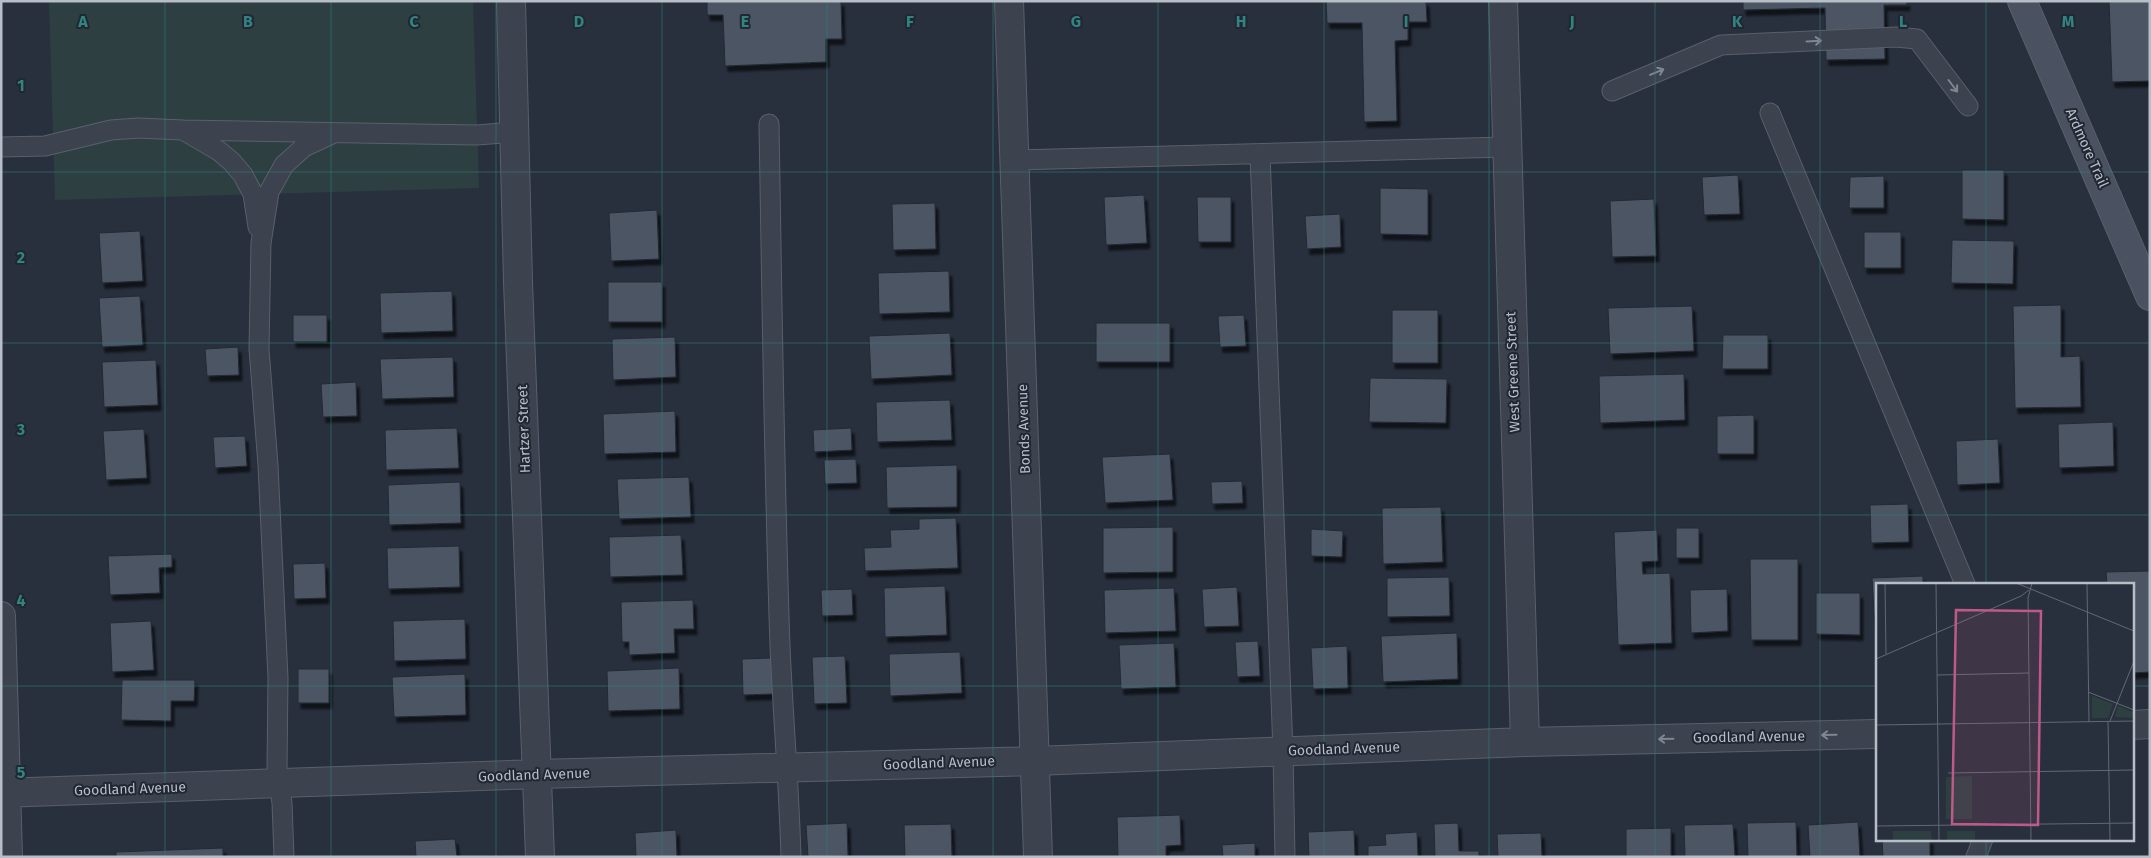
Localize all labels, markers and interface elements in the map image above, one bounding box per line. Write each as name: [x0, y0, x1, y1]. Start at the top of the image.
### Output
text: A: [77, 12, 88, 31]
text: B: [243, 12, 253, 31]
text: C: [409, 12, 419, 31]
text: D: [574, 12, 584, 31]
text: E: [741, 12, 749, 31]
text: F: [906, 12, 914, 31]
text: G: [1071, 12, 1081, 31]
text: H: [1236, 12, 1246, 31]
text: I: [1404, 12, 1408, 31]
text: J: [1568, 12, 1575, 31]
text: K: [1732, 12, 1743, 31]
text: L: [1899, 12, 1907, 31]
text: M: [2062, 12, 2075, 31]
one-way arrow: [1806, 36, 1822, 45]
one-way arrow: [1649, 67, 1664, 76]
text: 1: [17, 76, 25, 95]
one-way arrow: [1948, 79, 1959, 92]
street label: Ardmore Trail: [2062, 106, 2112, 190]
text: 2: [17, 248, 25, 267]
street label: West Greene Street: [1502, 310, 1524, 433]
street label: Hartzer Street: [514, 384, 534, 473]
street label: Bonds Avenue: [1014, 384, 1034, 474]
text: 3: [16, 420, 25, 439]
inset map: [1876, 583, 2134, 840]
text: 4: [16, 591, 26, 610]
street label: Goodland Avenue: [1693, 728, 1805, 746]
one-way arrow: [1821, 730, 1837, 740]
one-way arrow: [1658, 734, 1674, 744]
street label: Goodland Avenue: [1288, 739, 1400, 759]
street label: Goodland Avenue: [883, 753, 995, 773]
text: 5: [17, 763, 26, 782]
street label: Goodland Avenue: [478, 765, 590, 785]
street label: Goodland Avenue: [74, 779, 186, 799]

